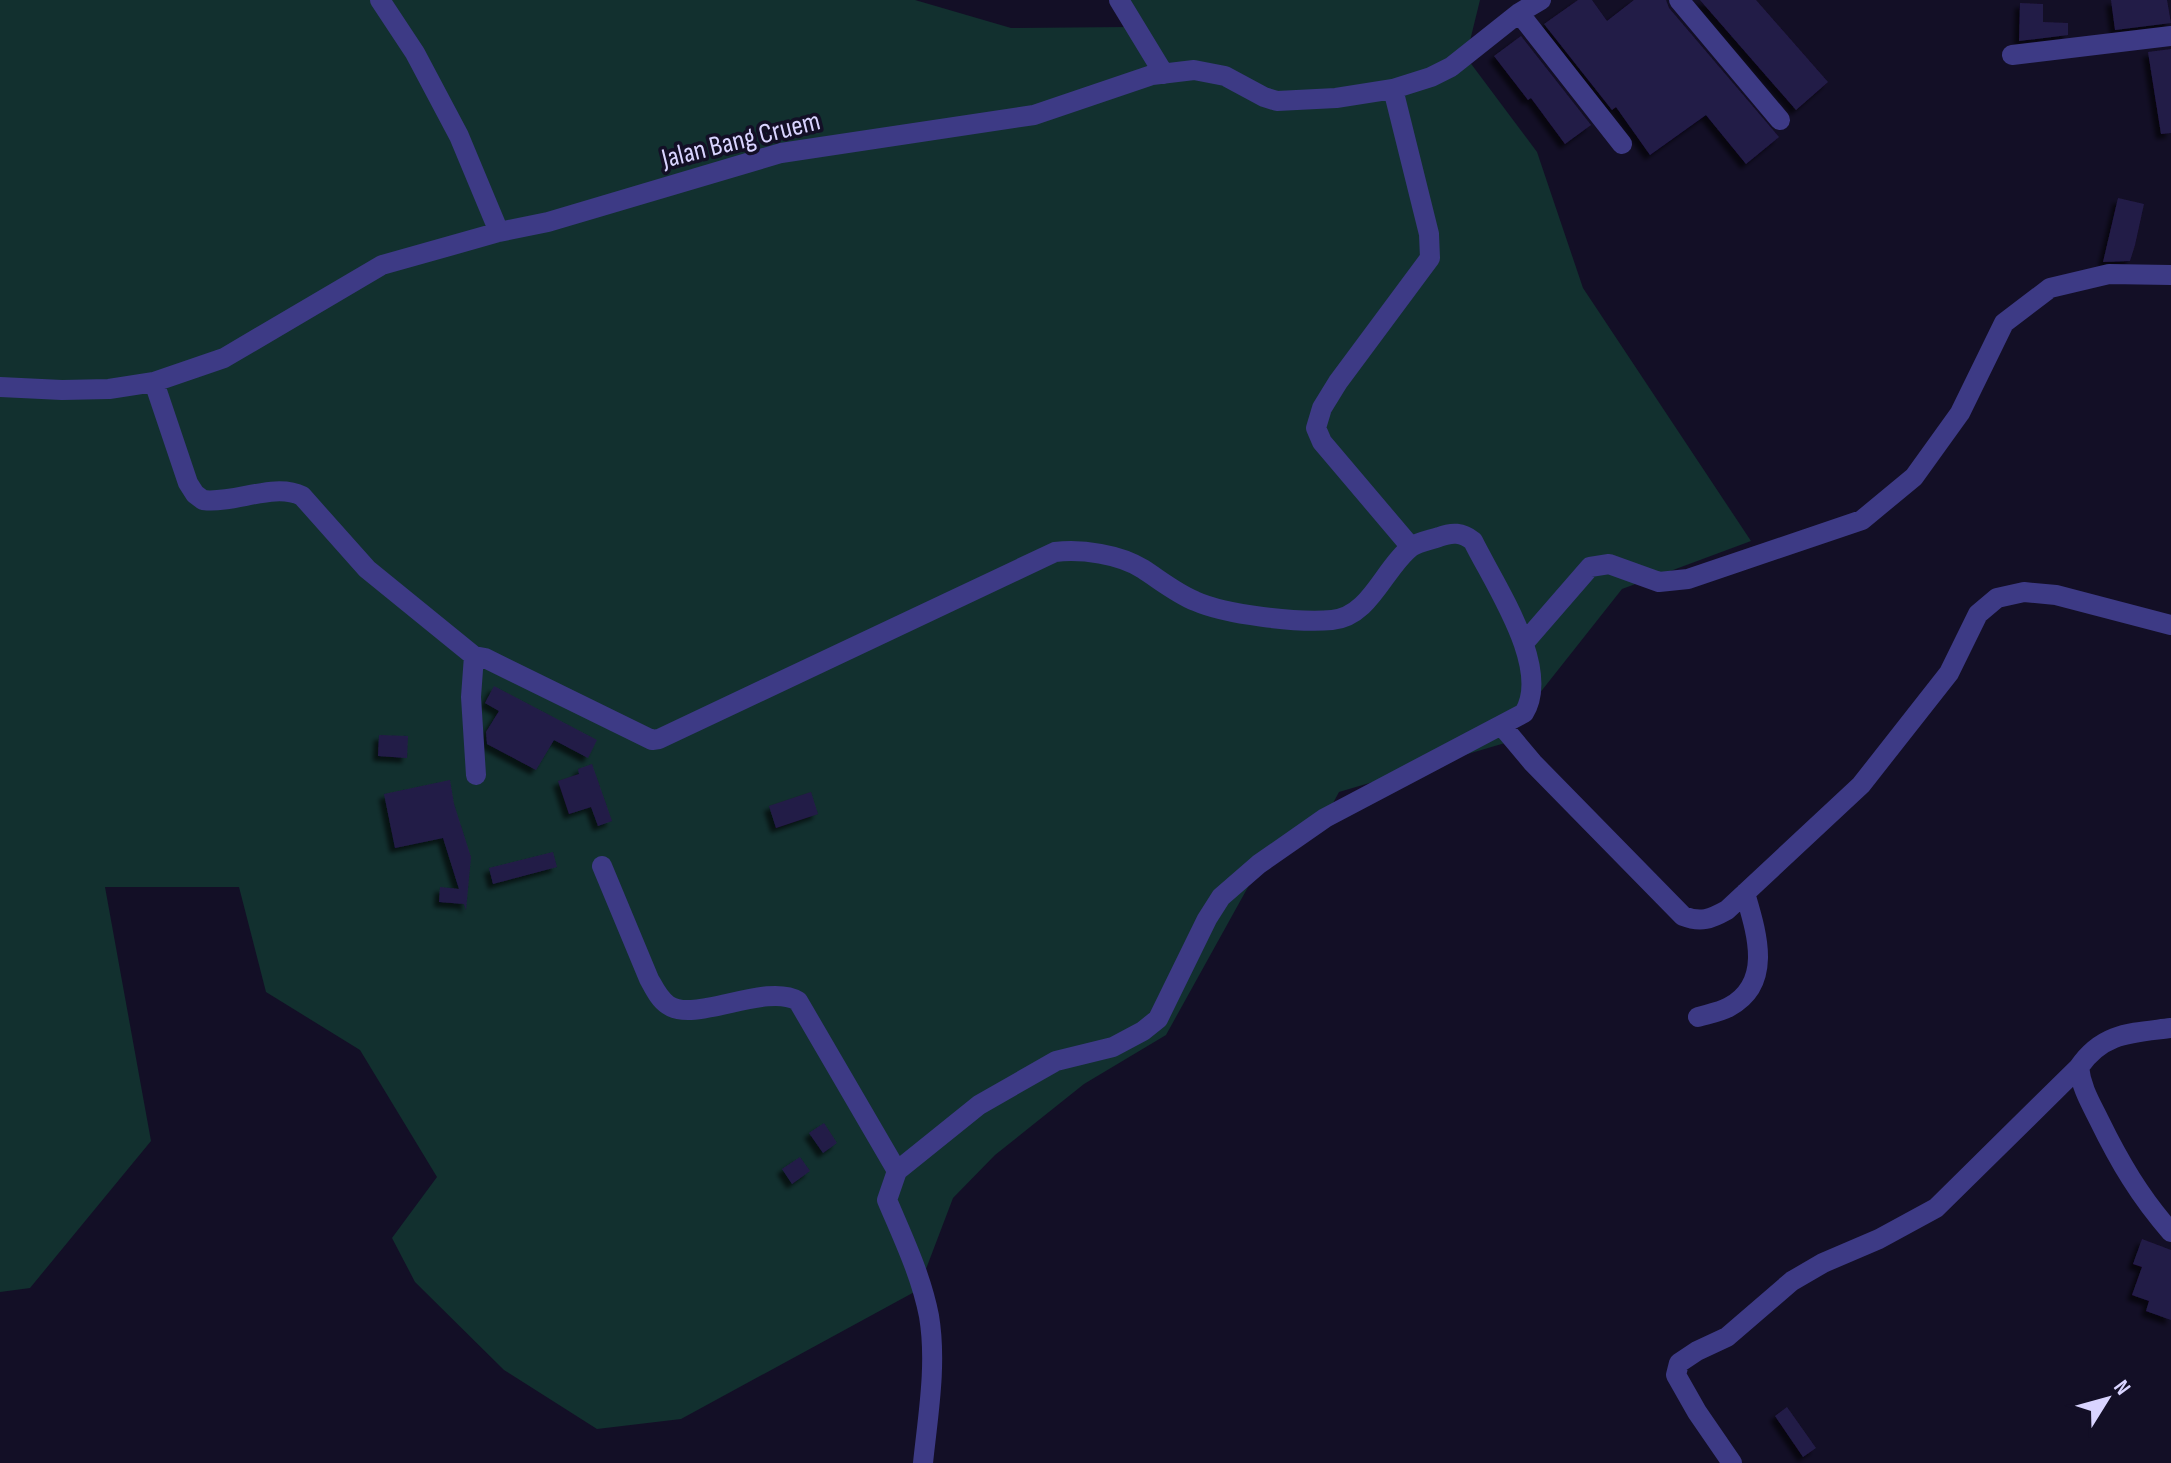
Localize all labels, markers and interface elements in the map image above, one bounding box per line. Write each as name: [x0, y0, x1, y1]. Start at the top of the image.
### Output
street label: Jalan Bang Cruem: [657, 104, 824, 176]
north arrow: [2067, 1359, 2147, 1439]
text: N: [2107, 1375, 2136, 1401]

